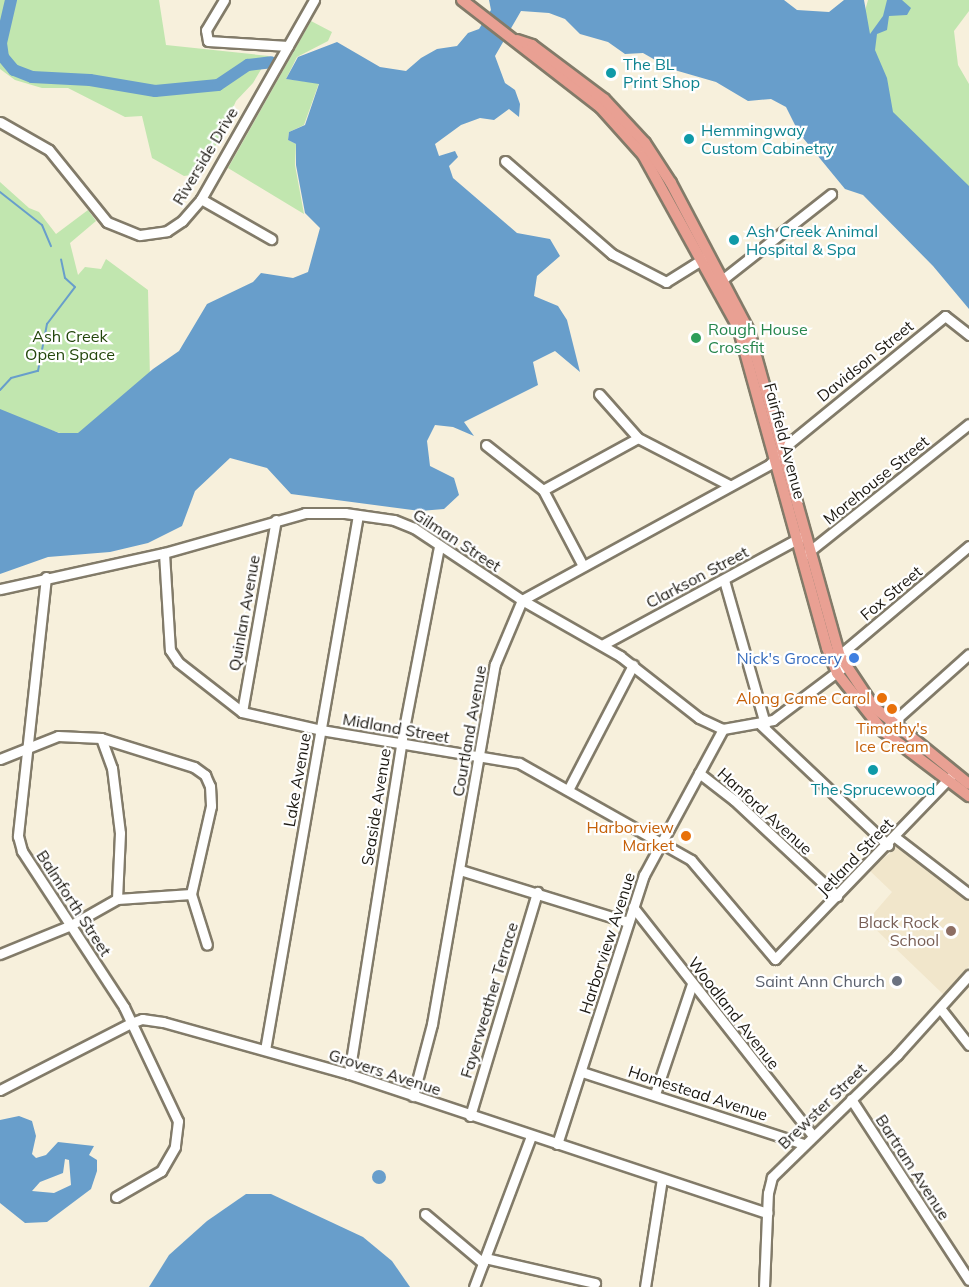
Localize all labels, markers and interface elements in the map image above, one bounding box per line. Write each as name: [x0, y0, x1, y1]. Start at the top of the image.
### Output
place label: The BL Print Shop: [623, 54, 700, 92]
marker: The BL Print Shop: [604, 66, 618, 80]
street label: Riverside Drive: [168, 104, 242, 208]
place label: Hemmingway Custom Cabinetry: [701, 120, 834, 158]
marker: Hemmingway Custom Cabinetry: [682, 132, 696, 146]
place label: Ash Creek Animal Hospital & Spa: [746, 221, 878, 259]
marker: Ash Creek Animal Hospital & Spa: [727, 233, 741, 247]
street label: Davidson Street: [813, 316, 917, 406]
place label: Rough House Crossfit: [708, 319, 808, 357]
park label: Ash Creek Open Space: [25, 326, 115, 364]
marker: Rough House Crossfit: [689, 331, 703, 345]
street label: Fairfield Avenue: [760, 381, 810, 501]
street label: Morehouse Street: [819, 432, 933, 528]
street label: Gilman Street: [410, 505, 504, 575]
street label: Clarkson Street: [643, 542, 751, 612]
street label: Quinlan Avenue: [224, 553, 264, 673]
street label: Fox Street: [856, 562, 926, 624]
place label: Nick's Grocery: [737, 648, 842, 668]
marker: Nick's Grocery: [847, 651, 861, 665]
street label: Courtland Avenue: [448, 664, 490, 798]
place label: Along Came Carol: [736, 688, 870, 708]
marker: Along Came Carol: [875, 691, 889, 705]
marker: Timothy's Ice Cream: [885, 702, 899, 716]
street label: Midland Street: [341, 709, 451, 747]
place label: Timothy's Ice Cream: [855, 718, 929, 756]
street label: Lake Avenue: [279, 732, 315, 828]
street label: Seaside Avenue: [357, 747, 395, 867]
street label: Hanford Avenue: [714, 763, 816, 859]
marker: The Sprucewood: [866, 763, 880, 777]
place label: The Sprucewood: [811, 779, 935, 799]
street label: Jetland Street: [813, 814, 897, 900]
place label: Harborview Market: [587, 817, 674, 855]
marker: Harborview Market: [679, 829, 693, 843]
street label: Balmforth Street: [33, 846, 115, 960]
street label: Harborview Avenue: [575, 870, 639, 1016]
place label: Black Rock School: [858, 912, 939, 950]
street label: Fayerweather Terrace: [456, 920, 522, 1080]
marker: Black Rock School: [944, 924, 958, 938]
street label: Woodland Avenue: [684, 953, 784, 1073]
place label: Saint Ann Church: [755, 971, 885, 991]
marker: Saint Ann Church: [890, 974, 904, 988]
street label: Grovers Avenue: [326, 1045, 444, 1099]
street label: Brewster Street: [774, 1059, 870, 1153]
street label: Homestead Avenue: [626, 1061, 770, 1125]
street label: Bartram Avenue: [872, 1111, 954, 1223]

